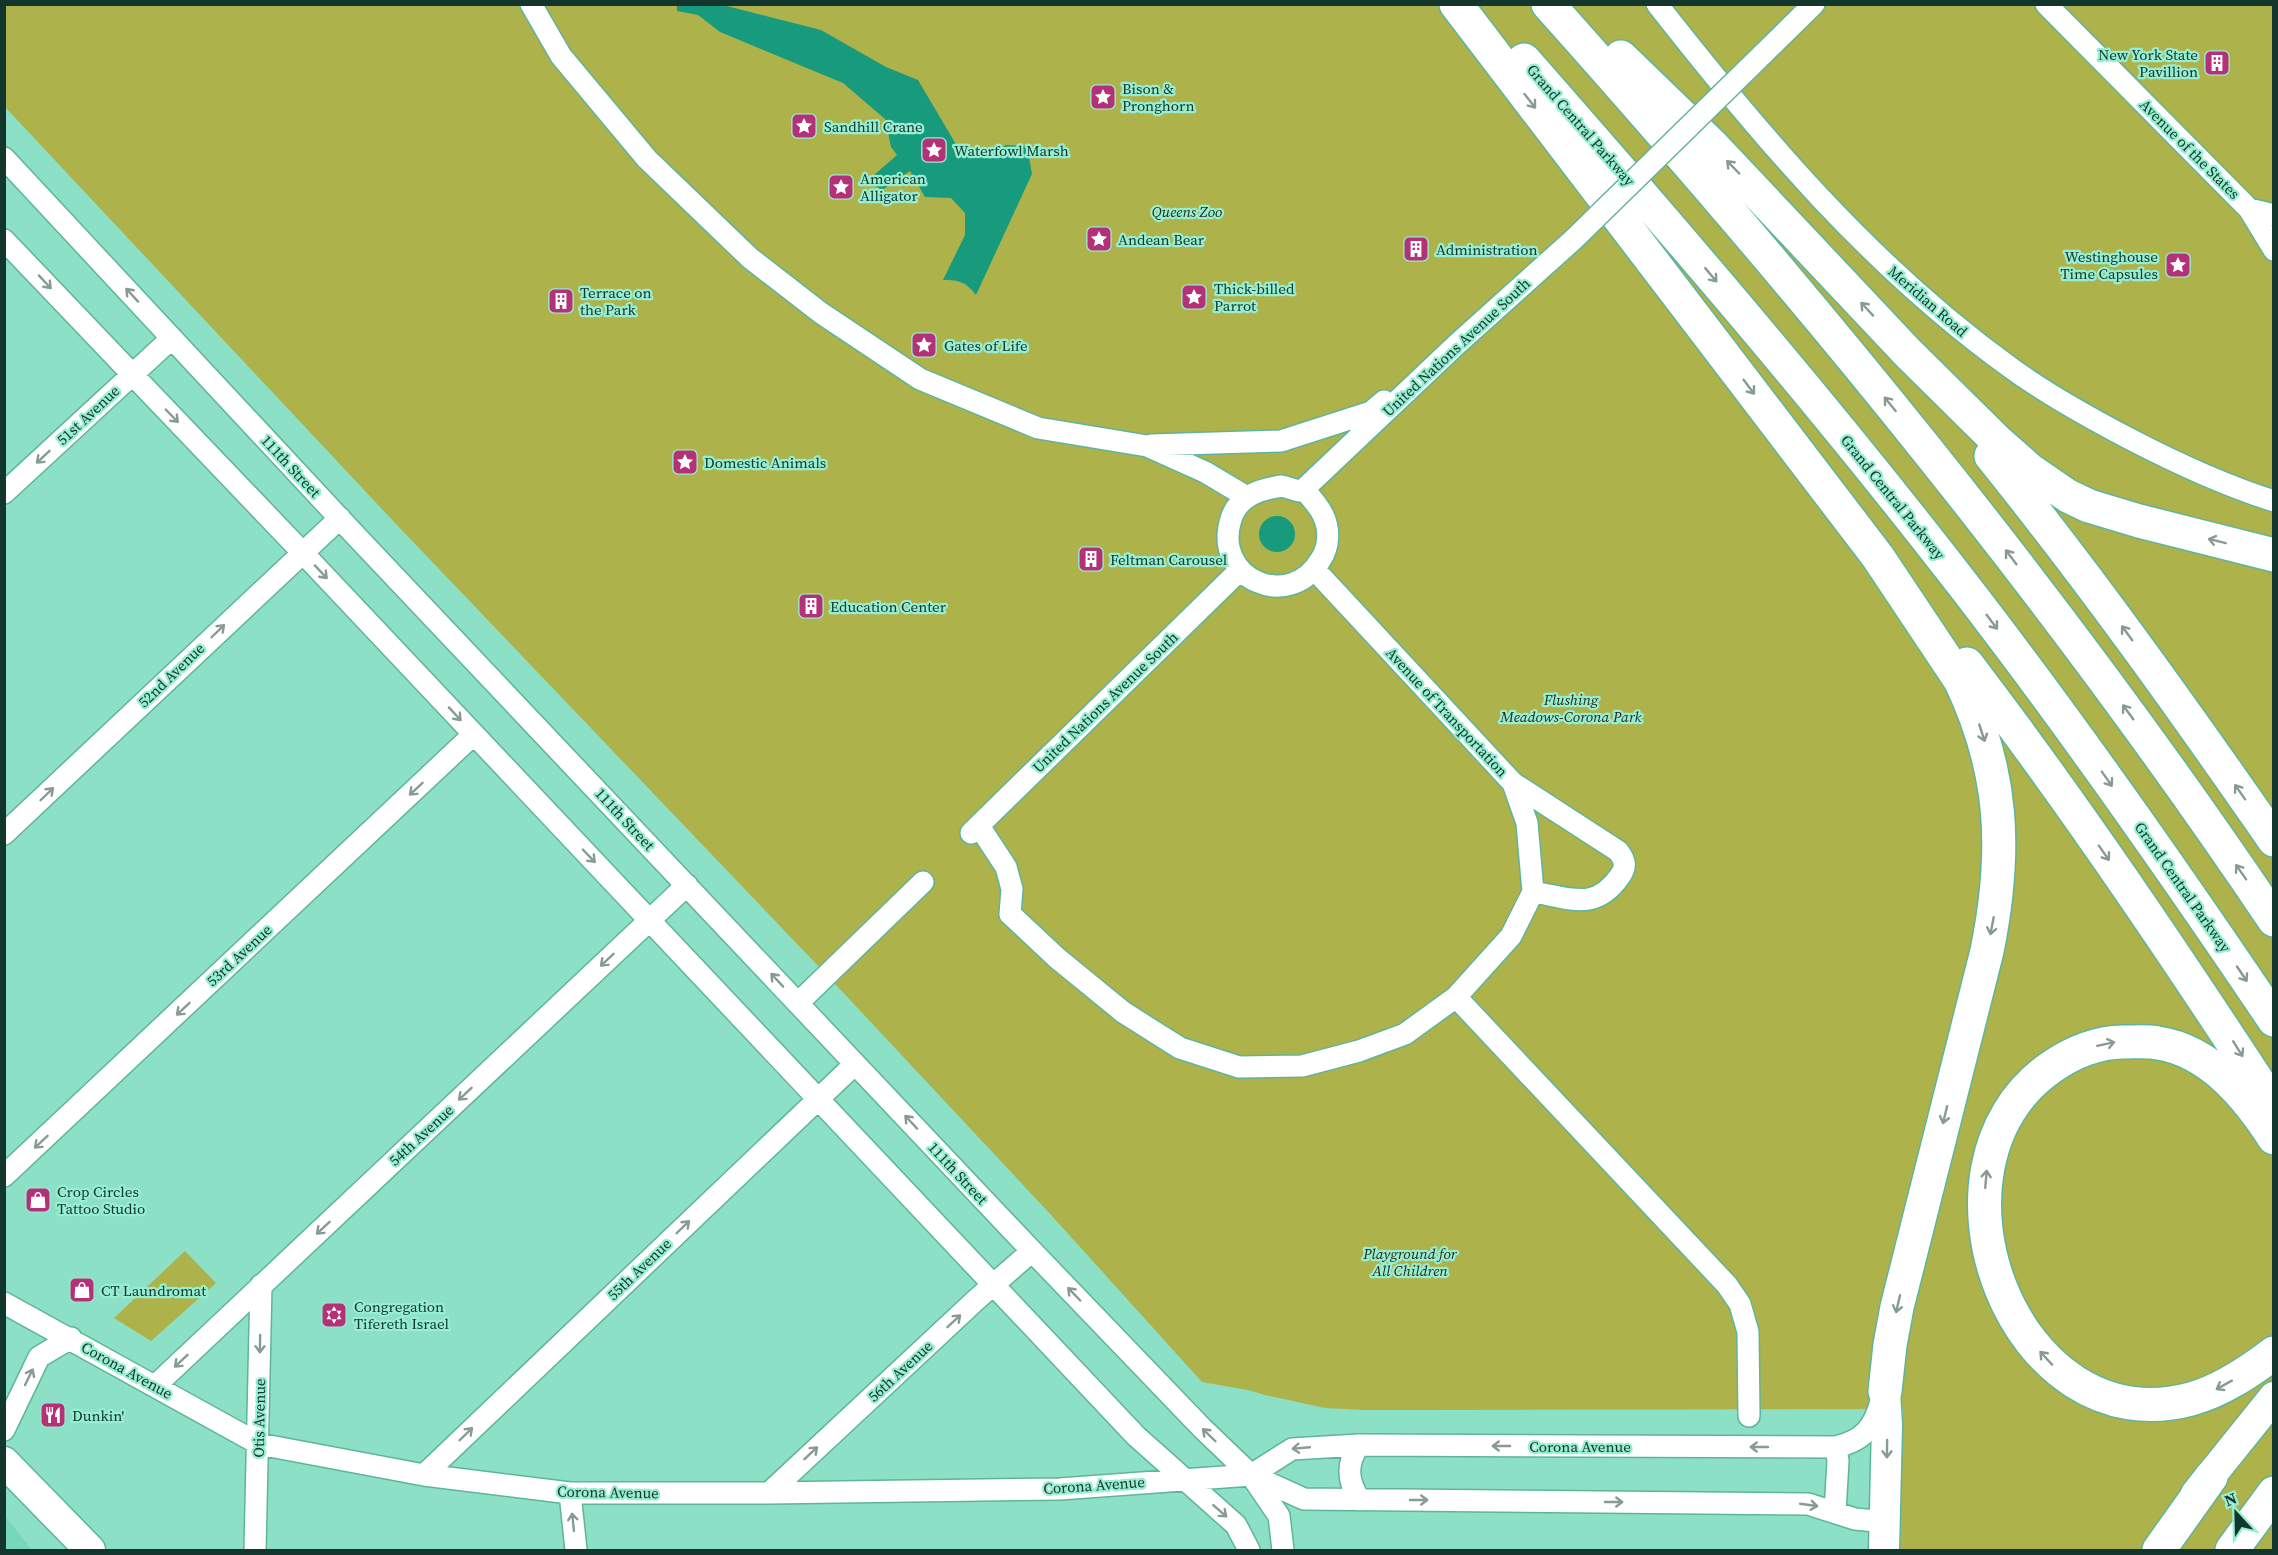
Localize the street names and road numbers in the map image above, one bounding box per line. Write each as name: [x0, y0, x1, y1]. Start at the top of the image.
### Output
street label: Grand Central Parkway: [1522, 60, 1640, 191]
street label: Avenue of the States: [2135, 94, 2245, 204]
street label: Meridian Road: [1884, 261, 1973, 342]
street label: United Nations Avenue South: [1378, 273, 1534, 421]
street label: 51st Avenue: [52, 380, 124, 450]
street label: 111th Street: [256, 430, 326, 502]
street label: Grand Central Parkway: [1836, 430, 1950, 564]
street label: United Nations Avenue South: [1028, 627, 1182, 777]
street label: 52nd Avenue: [133, 638, 209, 712]
street label: Avenue of Transportation: [1381, 643, 1513, 781]
street label: 111th Street: [590, 783, 660, 855]
street label: Grand Central Parkway: [2130, 817, 2236, 957]
street label: 53rd Avenue: [202, 919, 277, 991]
street label: 54th Avenue: [384, 1099, 458, 1171]
street label: 111th Street: [923, 1137, 993, 1209]
street label: 55th Avenue: [602, 1233, 676, 1305]
street label: 56th Avenue: [863, 1335, 937, 1407]
street label: Corona Avenue: [77, 1336, 177, 1404]
street label: Otis Avenue: [248, 1378, 270, 1458]
street label: Corona Avenue: [1529, 1436, 1631, 1457]
street label: Corona Avenue: [1043, 1471, 1146, 1499]
street label: Corona Avenue: [557, 1481, 659, 1503]

